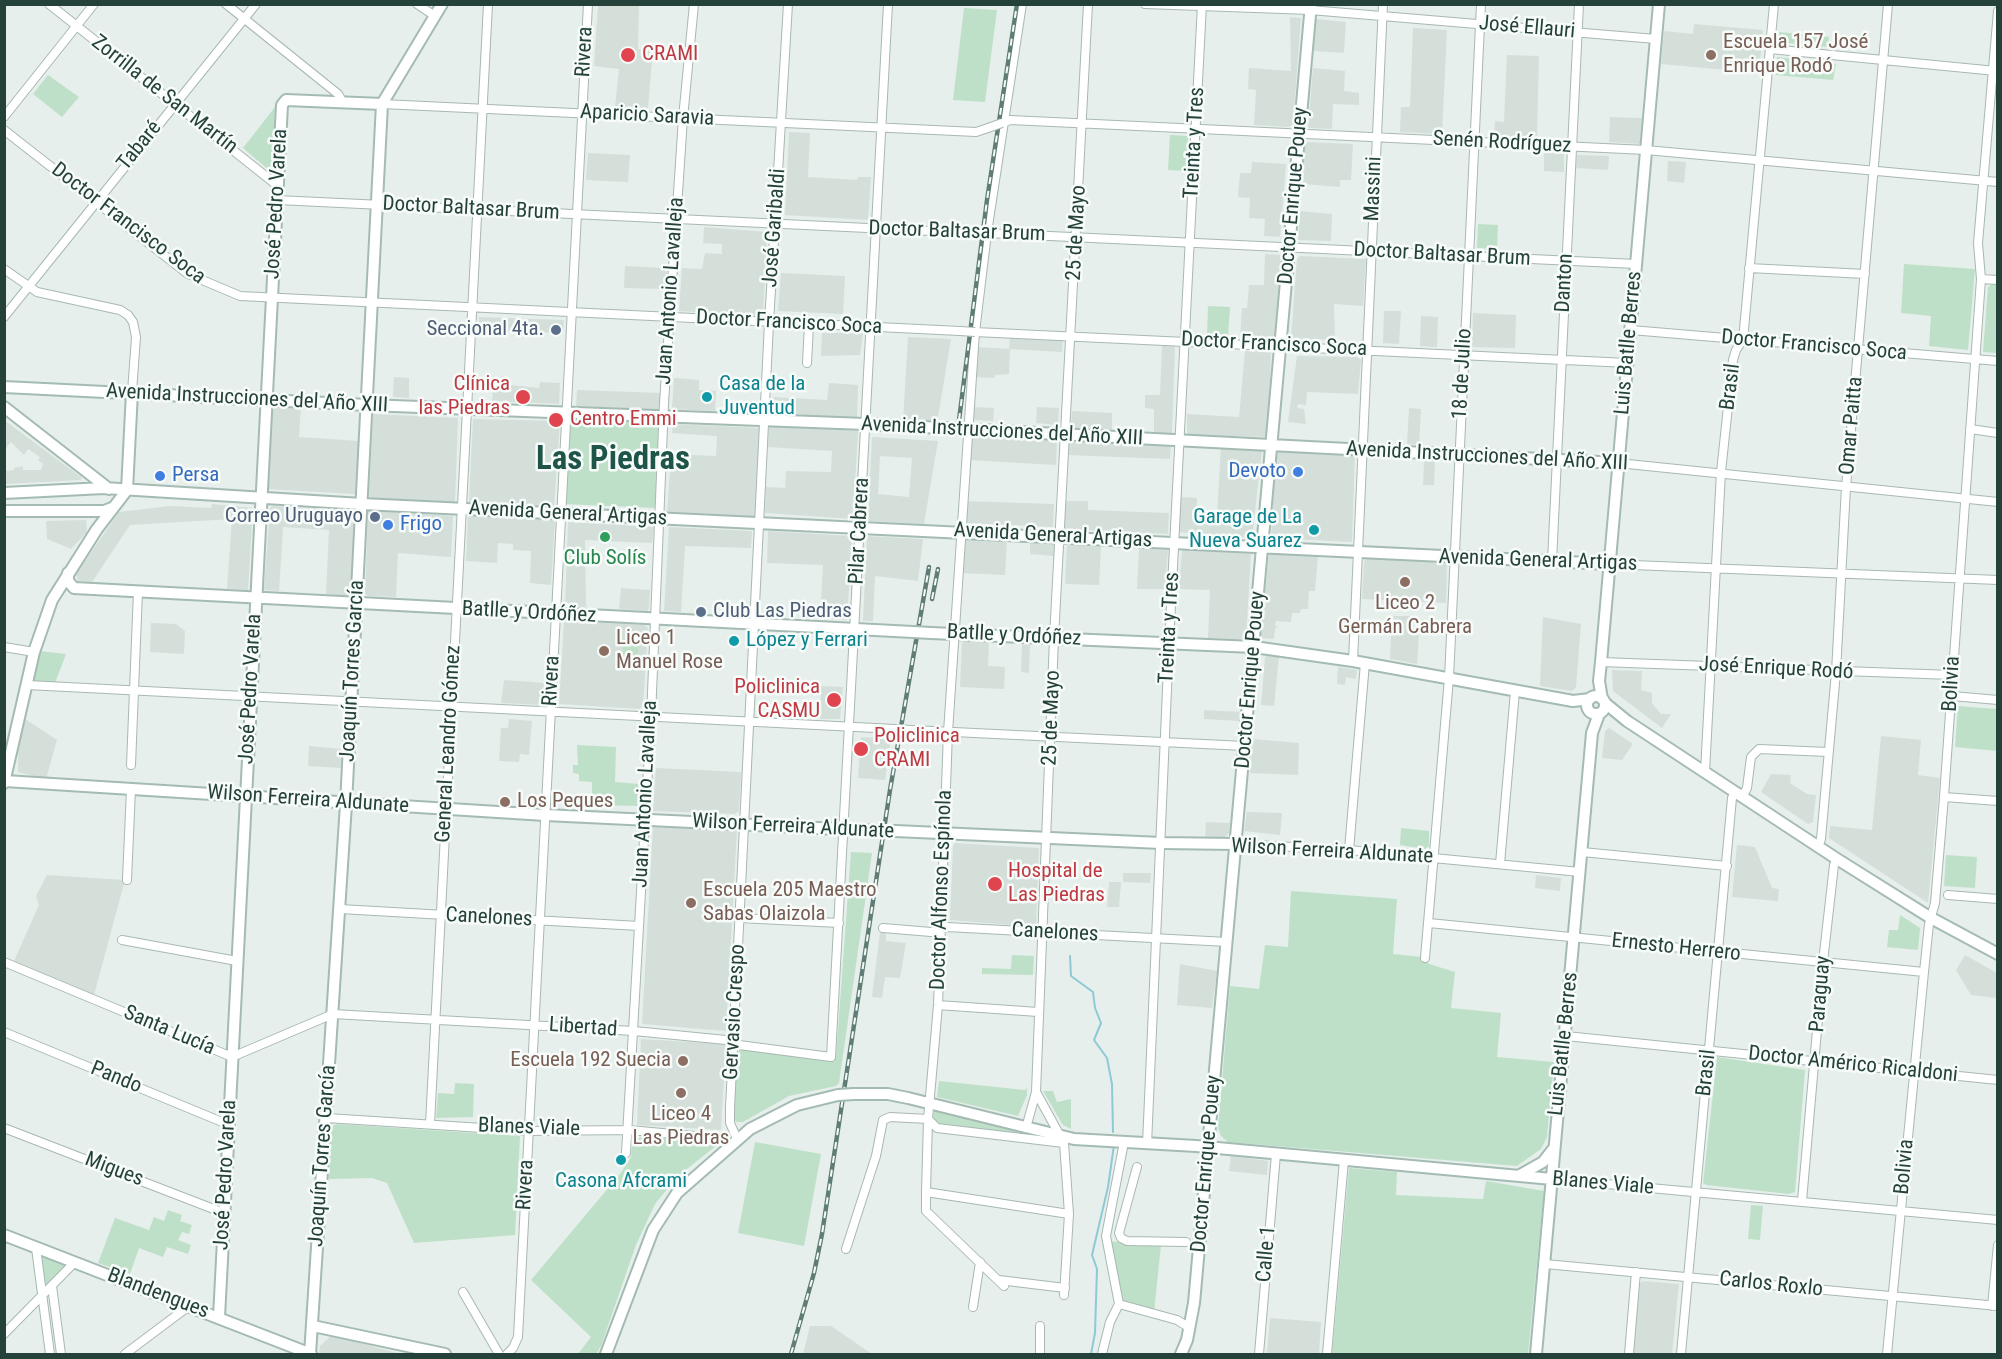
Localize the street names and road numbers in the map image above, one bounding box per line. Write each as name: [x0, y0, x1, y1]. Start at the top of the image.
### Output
street label: José Ellauri: [1478, 11, 1576, 45]
street label: Rivera: [571, 26, 599, 78]
street label: Zorrilla de San Martín: [86, 30, 242, 160]
street label: Treinta y Tres: [1179, 87, 1211, 199]
street label: Aparicio Saravia: [579, 100, 715, 132]
street label: Doctor Enrique Pouey: [1274, 106, 1314, 286]
street label: Tabaré: [112, 116, 168, 176]
street label: Senén Rodríguez: [1432, 127, 1572, 159]
street label: José Pedro Varela: [260, 128, 294, 280]
street label: Massini: [1360, 156, 1388, 222]
street label: Doctor Francisco Soca: [46, 158, 210, 290]
street label: José Garibaldi: [758, 168, 792, 288]
street label: 25 de Mayo: [1062, 185, 1092, 281]
street label: Doctor Baltasar Brum: [382, 192, 560, 226]
street label: Juan Antonio Lavalleja: [652, 197, 690, 385]
street label: Doctor Baltasar Brum: [868, 216, 1046, 248]
street label: Doctor Baltasar Brum: [1353, 238, 1531, 272]
street label: Danton: [1551, 253, 1579, 313]
street label: Luis Batlle Berres: [1610, 270, 1648, 416]
street label: Doctor Francisco Soca: [695, 306, 883, 340]
street label: Doctor Francisco Soca: [1720, 325, 1908, 367]
street label: Doctor Francisco Soca: [1180, 328, 1368, 362]
street label: 18 de Julio: [1448, 328, 1478, 420]
street label: Brasil: [1716, 362, 1746, 412]
street label: Omar Paitta: [1835, 376, 1869, 476]
street label: Avenida Instrucciones del Año XIII: [105, 379, 389, 419]
street label: Avenida Instrucciones del Año XIII: [860, 412, 1144, 452]
street label: Avenida Instrucciones del Año XIII: [1345, 437, 1629, 477]
street label: Pilar Cabrera: [845, 477, 875, 585]
street label: Avenida General Artigas: [468, 496, 668, 532]
street label: Avenida General Artigas: [953, 518, 1153, 554]
street label: Avenida General Artigas: [1438, 545, 1638, 577]
street label: Treinta y Tres: [1154, 572, 1186, 684]
street label: Joaquín Torres García: [336, 579, 370, 763]
street label: Doctor Enrique Pouey: [1231, 590, 1271, 770]
street label: Batlle y Ordóñez: [461, 597, 597, 629]
street label: José Pedro Varela: [234, 613, 268, 765]
street label: Batlle y Ordóñez: [946, 620, 1082, 652]
street label: General Leandro Gómez: [431, 645, 467, 843]
street label: José Enrique Rodó: [1698, 652, 1854, 686]
street label: Rivera: [538, 655, 566, 707]
street label: Bolivia: [1938, 656, 1966, 712]
street label: 25 de Mayo: [1038, 670, 1066, 766]
street label: Juan Antonio Lavalleja: [629, 700, 663, 888]
street label: Wilson Ferreira Aldunate: [206, 780, 410, 820]
street label: Doctor Alfonso Espínola: [926, 790, 958, 990]
street label: Wilson Ferreira Aldunate: [691, 809, 895, 845]
street label: Wilson Ferreira Aldunate: [1230, 834, 1434, 870]
street label: Canelones: [445, 903, 533, 933]
street label: Canelones: [1011, 918, 1099, 948]
street label: Ernesto Herrero: [1610, 929, 1742, 967]
street label: Gervasio Crespo: [719, 943, 751, 1081]
street label: Paraguay: [1805, 955, 1837, 1033]
street label: Luis Batlle Berres: [1544, 971, 1584, 1117]
street label: Santa Lucía: [120, 1001, 218, 1061]
street label: Libertad: [548, 1013, 618, 1043]
street label: Doctor Américo Ricaldoni: [1747, 1041, 1959, 1089]
street label: Brasil: [1692, 1048, 1722, 1098]
street label: Pando: [87, 1056, 145, 1100]
street label: Joaquín Torres García: [304, 1064, 342, 1248]
street label: Doctor Enrique Pouey: [1187, 1074, 1227, 1254]
street label: José Pedro Varela: [209, 1099, 243, 1251]
street label: Blanes Viale: [478, 1114, 580, 1142]
street label: Bolivia: [1890, 1138, 1920, 1196]
street label: Migues: [81, 1147, 147, 1193]
street label: Rivera: [512, 1159, 540, 1211]
street label: Blanes Viale: [1551, 1167, 1655, 1201]
street label: Calle 1: [1252, 1225, 1282, 1283]
street label: Blandengues: [104, 1263, 212, 1325]
street label: Carlos Roxlo: [1718, 1267, 1824, 1303]

